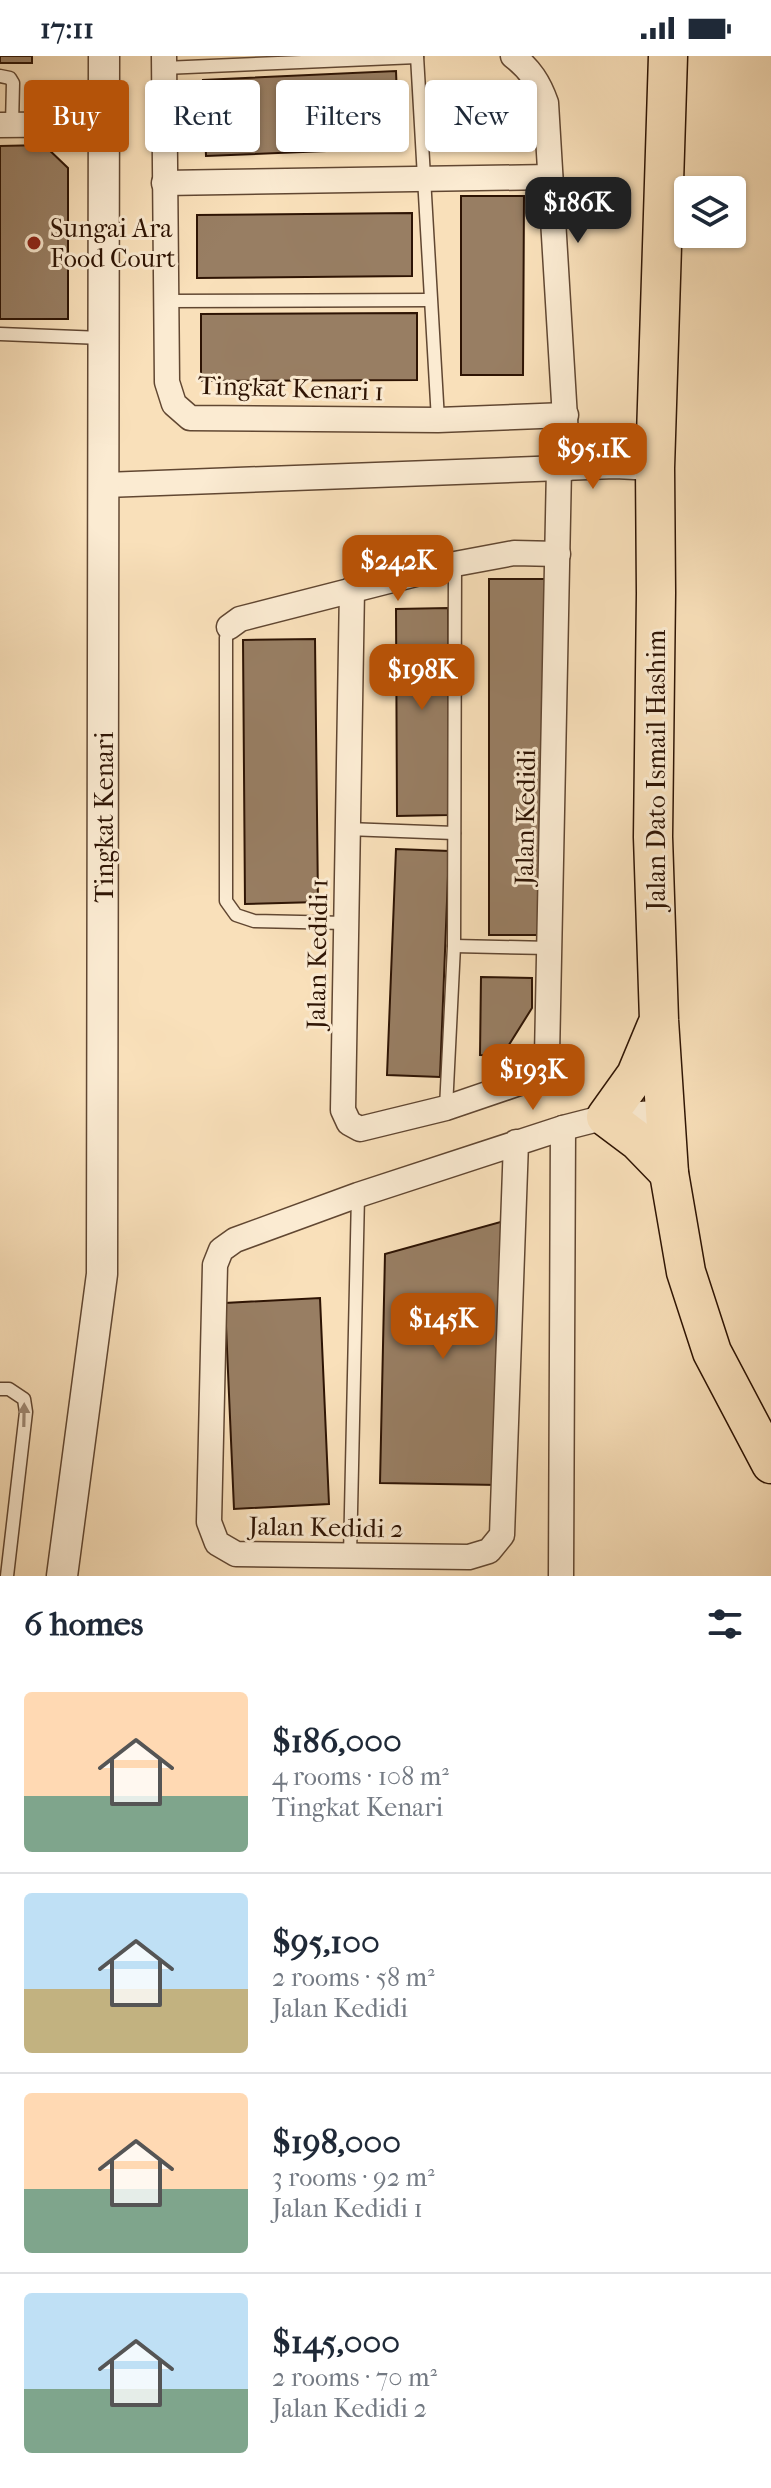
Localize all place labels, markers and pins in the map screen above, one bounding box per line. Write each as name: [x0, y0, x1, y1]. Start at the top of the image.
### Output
pin: $186K: [522, 177, 634, 245]
place label: Sungai Ara Food Court: [50, 213, 176, 274]
marker: Sungai Ara Food Court: [25, 234, 43, 252]
pin: $95.1K: [528, 423, 658, 491]
pin: $242K: [342, 535, 454, 603]
pin: $198K: [366, 644, 478, 712]
pin: $193K: [477, 1044, 589, 1112]
pin: $145K: [387, 1293, 499, 1361]

